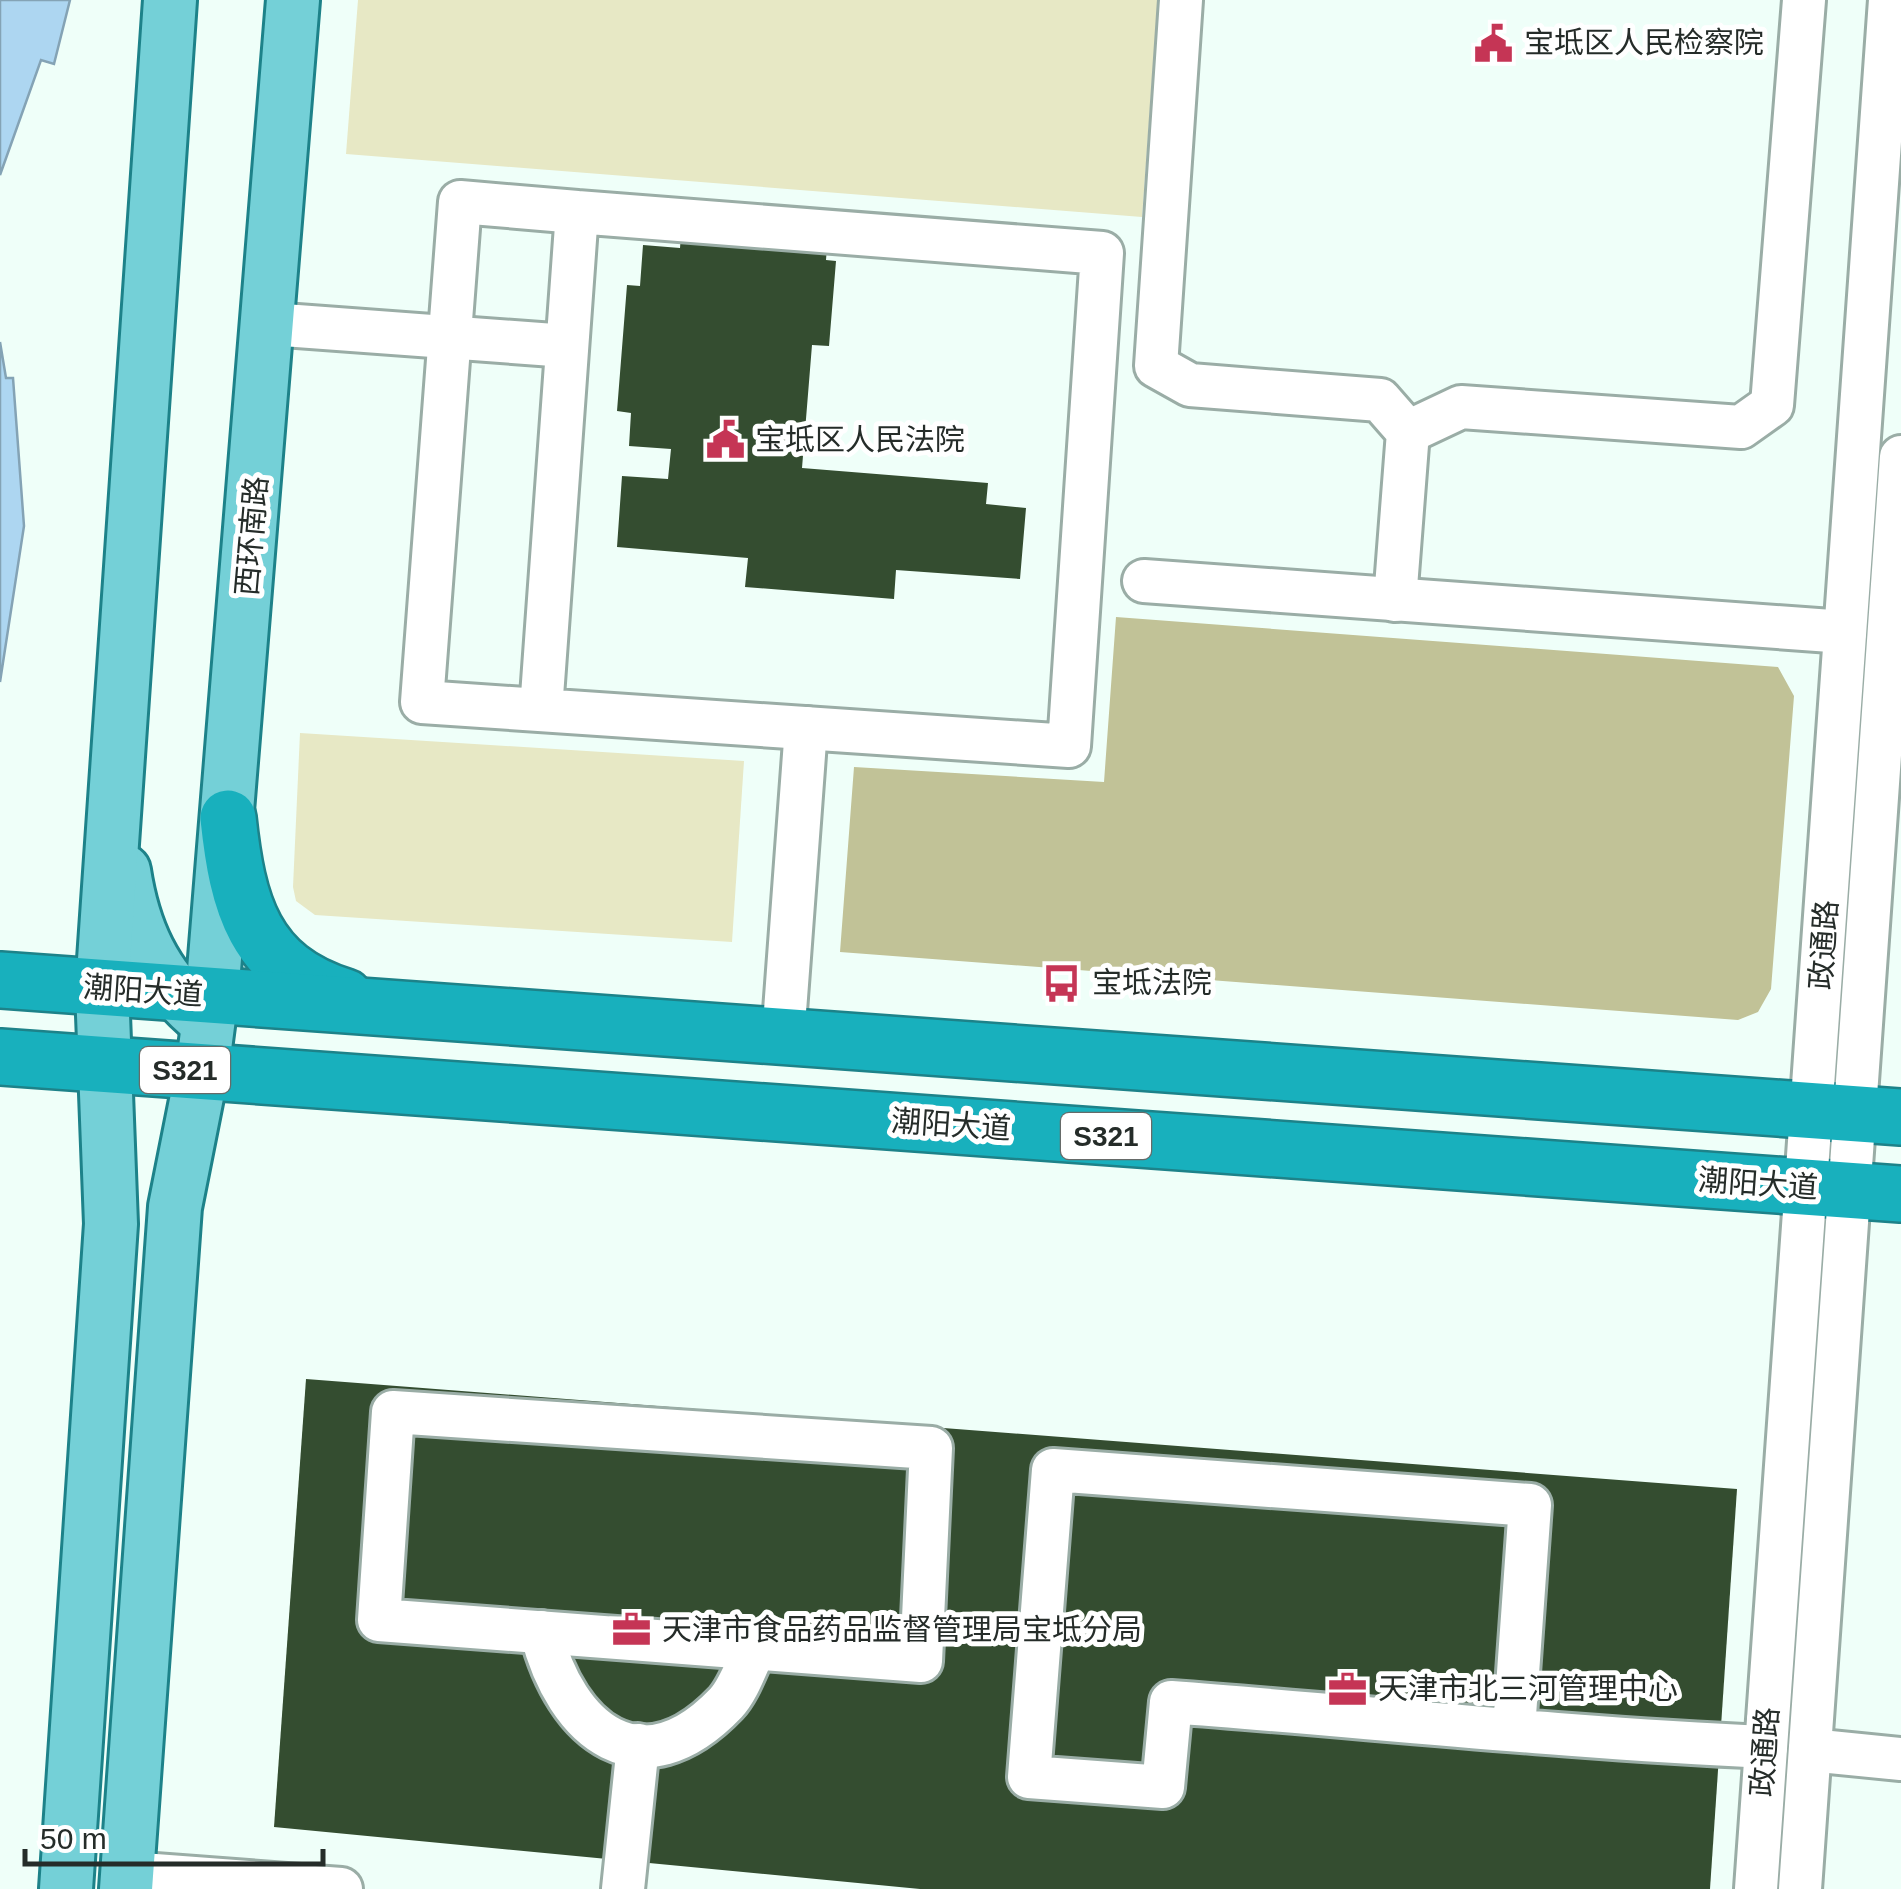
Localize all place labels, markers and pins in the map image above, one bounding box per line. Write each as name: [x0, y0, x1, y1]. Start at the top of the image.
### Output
public building icon: 宝坻区人民检察院: [1473, 22, 1515, 64]
place label: 宝坻区人民检察院: [1524, 26, 1764, 59]
public building icon: 宝坻区人民法院: [704, 419, 746, 461]
place label: 宝坻区人民法院: [755, 423, 965, 456]
bus stop icon: 宝坻法院: [1041, 962, 1083, 1004]
place label: 宝坻法院: [1092, 966, 1212, 999]
office icon: 天津市食品药品监督管理局宝坻分局: [611, 1609, 653, 1651]
place label: 天津市食品药品监督管理局宝坻分局: [662, 1613, 1142, 1646]
office icon: 天津市北三河管理中心: [1327, 1668, 1369, 1710]
place label: 天津市北三河管理中心: [1378, 1672, 1678, 1705]

